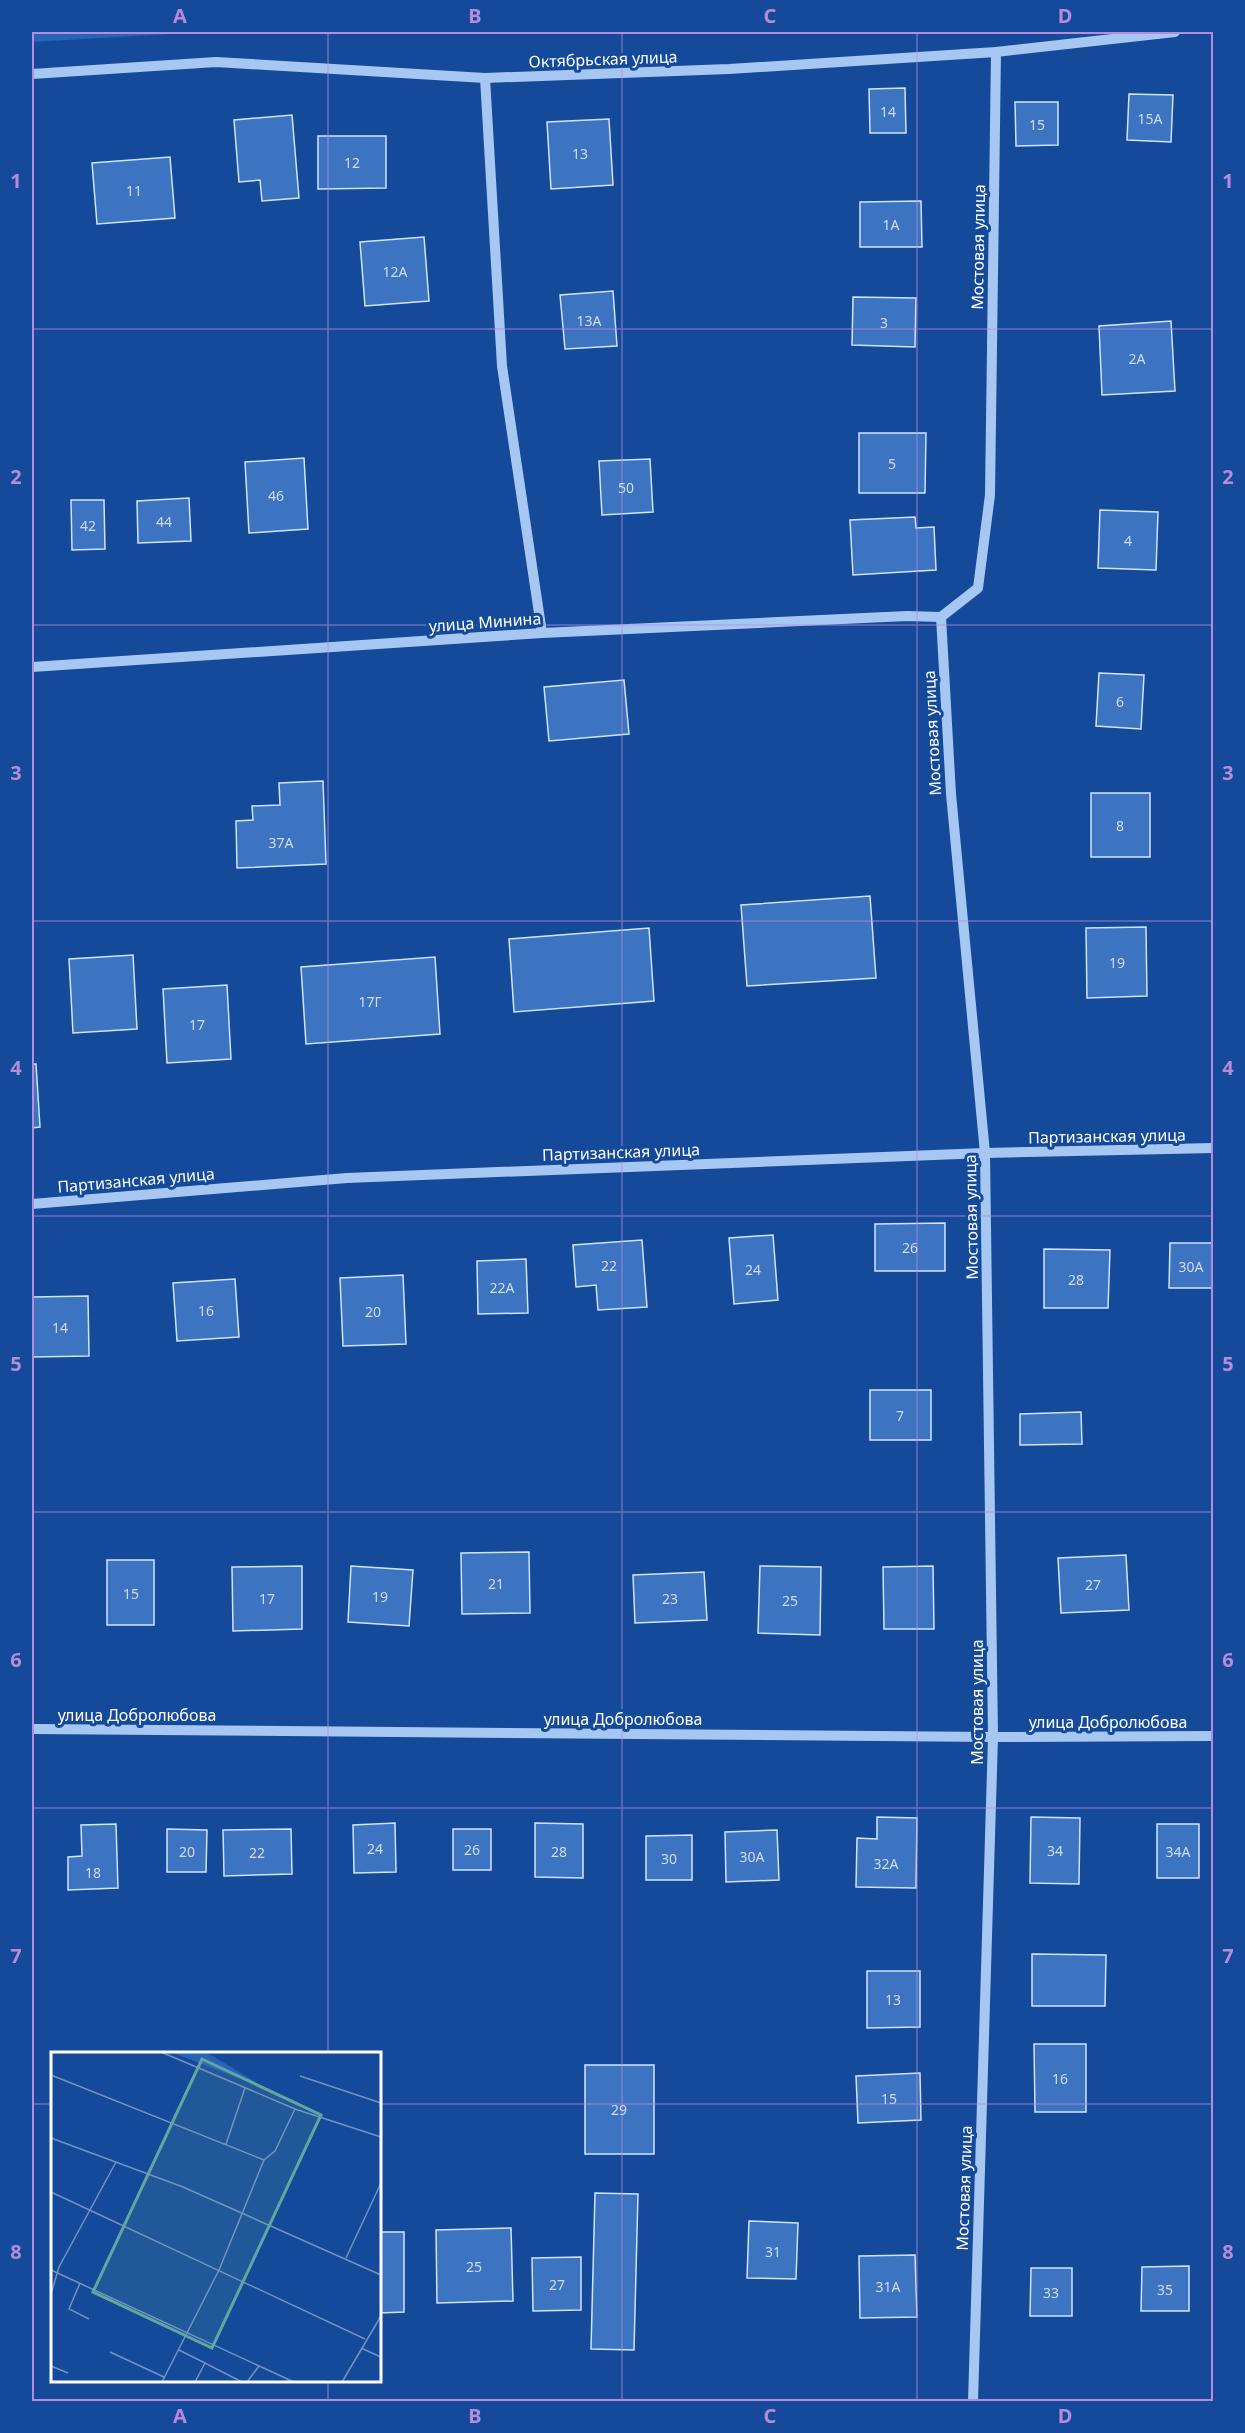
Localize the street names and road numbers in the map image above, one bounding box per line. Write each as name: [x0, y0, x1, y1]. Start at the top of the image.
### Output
street label: Октябрьская улица: [528, 45, 678, 73]
street label: Мостовая улица: [966, 184, 990, 310]
street label: улица Минина: [428, 607, 542, 637]
street label: Мостовая улица: [918, 670, 946, 796]
street label: Партизанская улица: [1028, 1124, 1186, 1148]
street label: Партизанская улица: [542, 1138, 700, 1166]
street label: Мостовая улица: [959, 1154, 983, 1280]
street label: Партизанская улица: [56, 1162, 216, 1198]
street label: Мостовая улица: [966, 1639, 988, 1765]
street label: улица Добролюбова: [58, 1704, 216, 1726]
street label: улица Добролюбова: [544, 1708, 702, 1730]
street label: улица Добролюбова: [1029, 1711, 1187, 1733]
street label: Мостовая улица: [951, 2125, 977, 2251]

